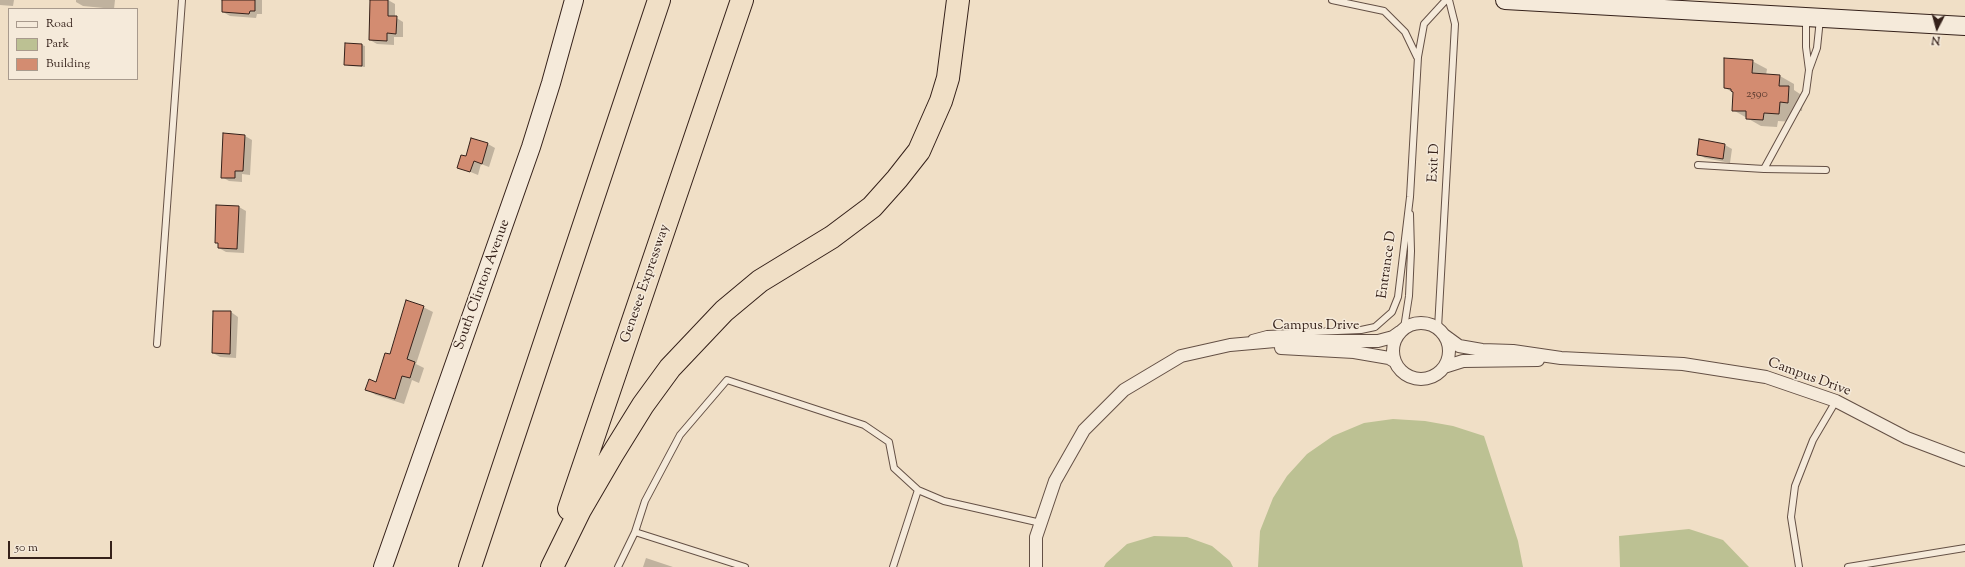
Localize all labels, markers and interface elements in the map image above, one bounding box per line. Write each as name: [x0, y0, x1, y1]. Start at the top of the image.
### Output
legend: [8, 8, 138, 80]
north arrow: [1917, 8, 1957, 48]
text: Road: [46, 15, 73, 33]
text: N: [1931, 32, 1941, 48]
text: Park: [46, 35, 69, 53]
text: Building: [46, 55, 90, 73]
house number: 2590: [1746, 88, 1768, 102]
street label: Exit D: [1426, 143, 1444, 183]
street label: South Clinton Avenue: [452, 217, 514, 353]
street label: Genesee Expressway: [618, 222, 674, 346]
street label: Entrance D: [1375, 230, 1401, 300]
street label: Campus Drive: [1273, 319, 1359, 335]
street label: Campus Drive: [1765, 355, 1853, 401]
scale bar: [10, 533, 114, 559]
text: 50 m: [15, 539, 38, 557]

